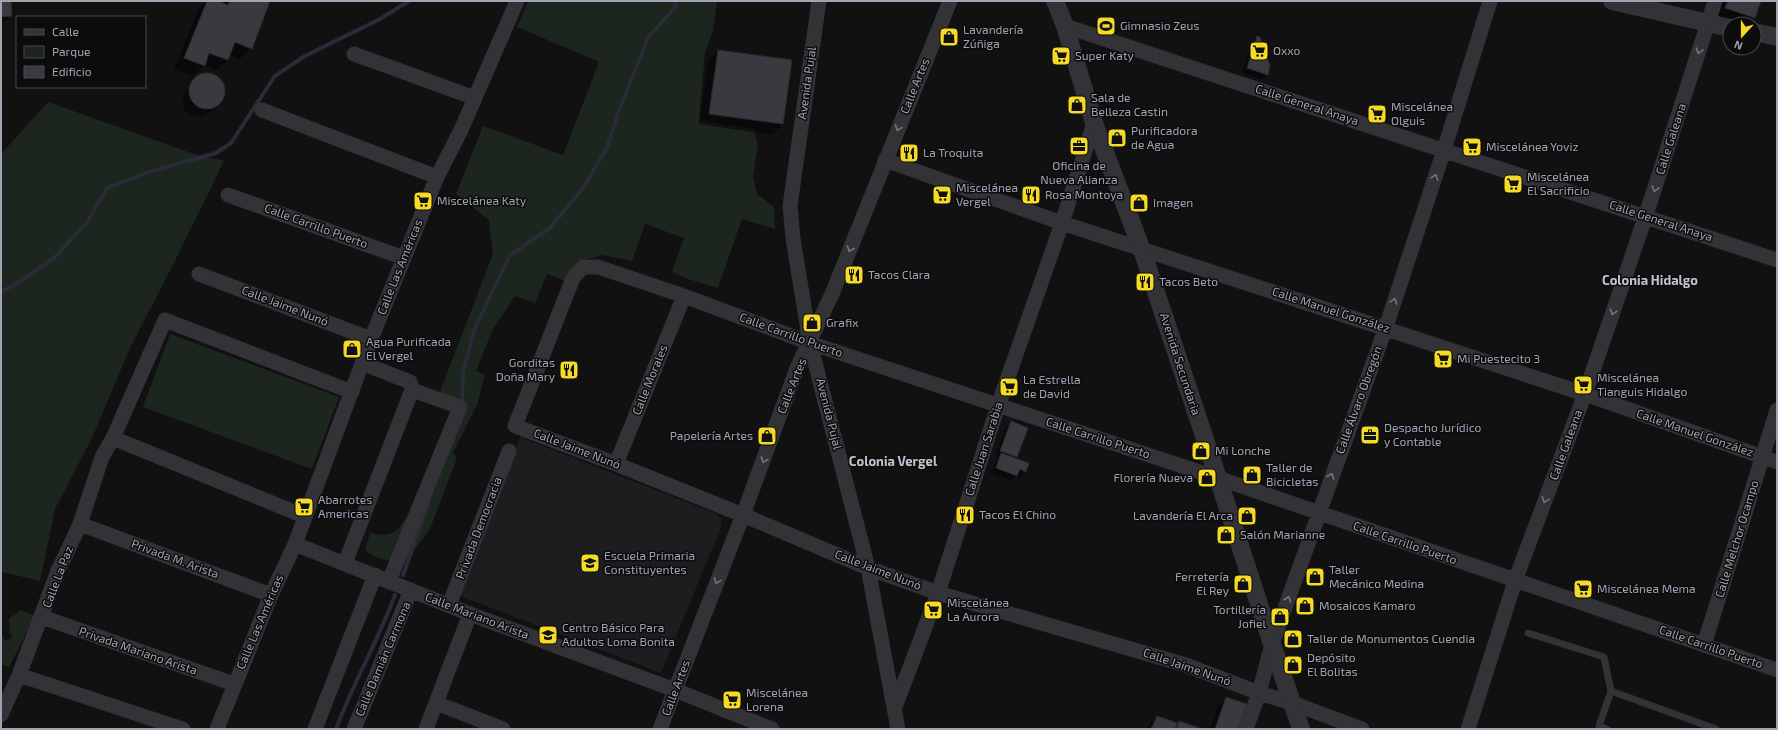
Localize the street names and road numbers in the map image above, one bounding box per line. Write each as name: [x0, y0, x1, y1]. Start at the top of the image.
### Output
street label: Avenida Pujal: [794, 45, 819, 120]
street label: Calle Artes: [897, 56, 932, 115]
street label: Calle General Anaya: [1254, 81, 1361, 127]
street label: Calle Galeana: [1652, 101, 1688, 176]
street label: Calle General Anaya: [1608, 197, 1715, 243]
street label: Calle Carrillo Puerto: [263, 200, 370, 250]
street label: Calle Las Américas: [374, 217, 425, 316]
street label: Calle Jaime Nunó: [240, 282, 331, 328]
street label: Calle Manuel González: [1271, 283, 1392, 335]
street label: Calle Carrillo Puerto: [738, 309, 845, 359]
street label: Avenida Secundaria: [1158, 311, 1204, 417]
street label: Calle Morales: [629, 342, 670, 417]
street label: Calle Álvaro Obregón: [1332, 344, 1384, 455]
street label: Calle Artes: [774, 356, 809, 415]
street label: Avenida Pujal: [813, 377, 846, 452]
street label: Calle Juan Sarabia: [961, 400, 1005, 497]
street label: Calle Manuel González: [1635, 405, 1756, 459]
street label: Calle Galeana: [1546, 408, 1584, 482]
street label: Calle Carrillo Puerto: [1044, 414, 1152, 461]
street label: Calle Jaime Nunó: [532, 425, 623, 471]
street label: Privada Democracia: [452, 475, 504, 581]
street label: Calle Melchor Ocampo: [1712, 478, 1761, 599]
street label: Calle Carrillo Puerto: [1352, 518, 1459, 566]
street label: Privada M. Arista: [130, 536, 221, 580]
street label: Calle La Paz: [39, 544, 75, 609]
street label: Calle Jaime Nunó: [833, 546, 924, 592]
street label: Calle Las Américas: [233, 572, 285, 671]
street label: Calle Mariano Arista: [424, 589, 531, 641]
street label: Calle Damián Carmona: [352, 599, 413, 718]
street label: Calle Carrillo Puerto: [1658, 622, 1765, 670]
street label: Privada Mariano Arista: [77, 623, 199, 677]
street label: Calle Jaime Nunó: [1142, 644, 1233, 688]
street label: Calle Artes: [658, 658, 692, 718]

